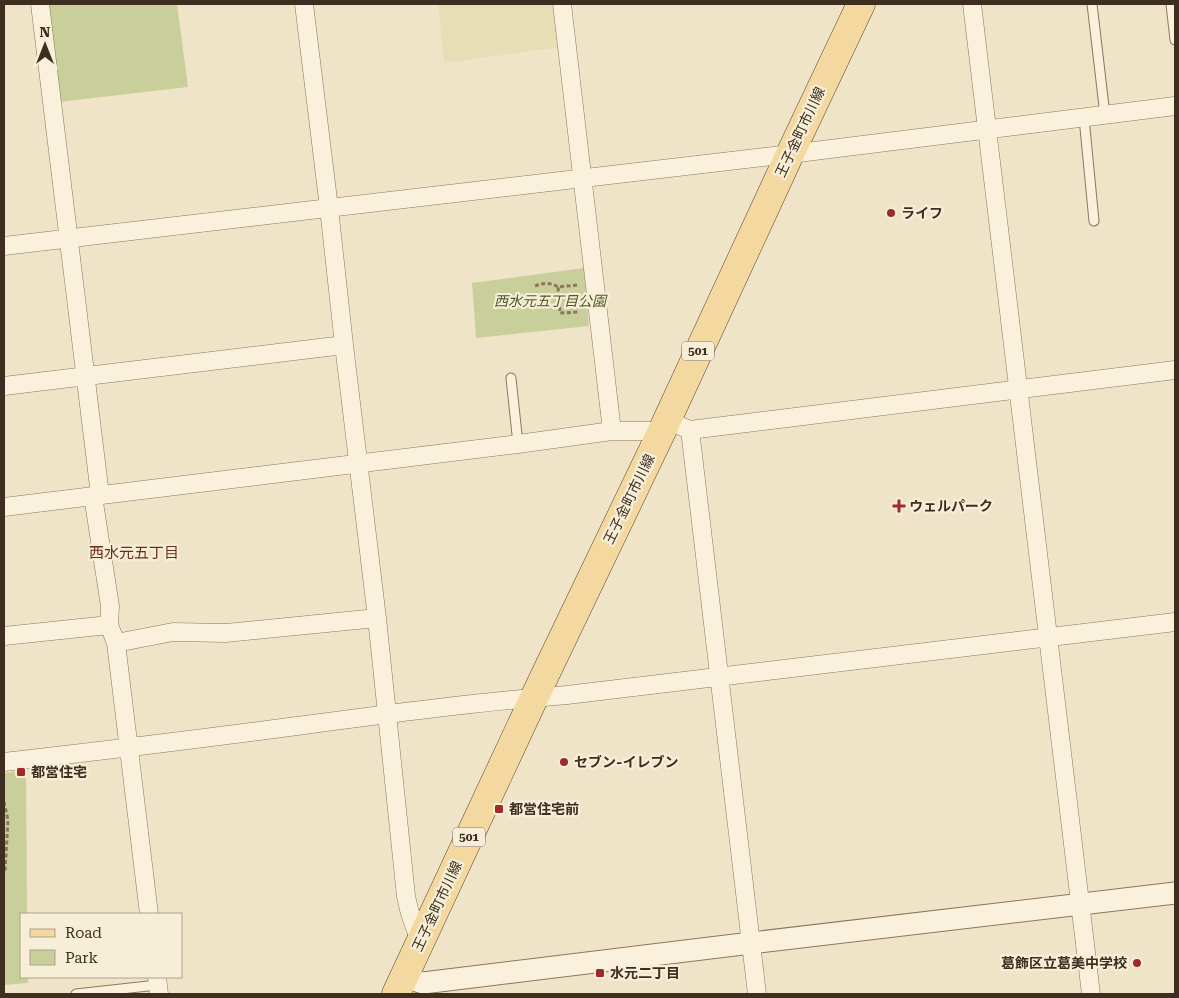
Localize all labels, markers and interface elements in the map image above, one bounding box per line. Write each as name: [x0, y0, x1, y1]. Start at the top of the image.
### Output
north arrow: [20, 20, 70, 70]
text: N: [40, 24, 51, 40]
street label: 王子金町市川線: [772, 84, 828, 180]
place label: ライフ: [901, 205, 943, 221]
marker: ライフ: [885, 207, 897, 219]
park label: 西水元五丁目公園: [494, 293, 608, 309]
road number: 501: [682, 342, 714, 361]
street label: 王子金町市川線: [600, 451, 658, 547]
place label: ウェルパーク: [909, 498, 993, 514]
marker: ウェルパーク: [893, 500, 905, 512]
district label: 西水元五丁目: [89, 544, 179, 562]
place label: セブン-イレブン: [574, 754, 679, 770]
marker: セブン-イレブン: [558, 756, 570, 768]
place label: 都営住宅: [31, 764, 87, 780]
marker: 都営住宅: [15, 766, 27, 778]
place label: 都営住宅前: [509, 801, 579, 817]
marker: 都営住宅前: [493, 803, 505, 815]
road number: 501: [453, 828, 485, 846]
street label: 王子金町市川線: [409, 858, 465, 954]
legend: [20, 913, 182, 978]
text: Road: [65, 924, 102, 942]
text: Park: [65, 949, 99, 967]
place label: 葛飾区立葛美中学校: [1001, 955, 1127, 971]
marker: 葛飾区立葛美中学校: [1131, 957, 1143, 969]
place label: 水元二丁目: [610, 965, 680, 981]
marker: 水元二丁目: [594, 967, 606, 979]

